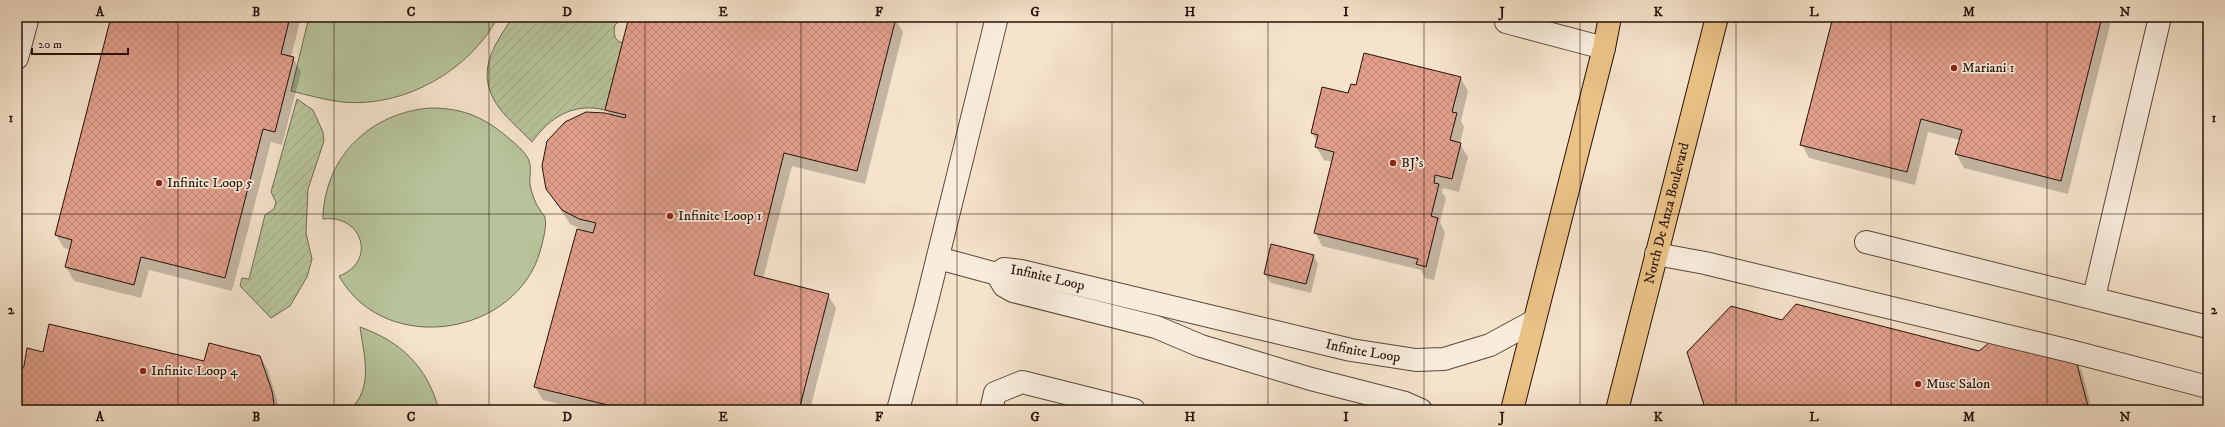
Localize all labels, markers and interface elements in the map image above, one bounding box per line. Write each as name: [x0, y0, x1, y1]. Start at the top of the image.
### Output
text: A: [95, 4, 105, 20]
text: B: [252, 4, 260, 20]
text: C: [407, 4, 416, 20]
text: D: [562, 4, 572, 20]
text: E: [718, 4, 728, 20]
text: F: [875, 4, 884, 20]
text: G: [1030, 4, 1040, 20]
text: H: [1185, 4, 1196, 20]
text: I: [1343, 4, 1349, 20]
text: J: [1497, 4, 1505, 21]
text: K: [1653, 4, 1663, 20]
text: L: [1809, 4, 1819, 20]
text: M: [1963, 4, 1975, 20]
text: N: [2120, 4, 2131, 20]
scale bar: [32, 30, 128, 56]
text: 20 m: [38, 37, 62, 52]
place label: Mariani 1: [1962, 59, 2015, 77]
marker: Mariani 1: [1949, 63, 1959, 73]
text: 1: [9, 110, 14, 126]
text: 1: [2212, 110, 2217, 126]
street label: North De Anza Boulevard: [1640, 141, 1694, 286]
place label: BJ’s: [1401, 154, 1424, 172]
marker: BJ’s: [1388, 158, 1398, 168]
place label: Infinite Loop 5: [167, 174, 253, 192]
marker: Infinite Loop 5: [154, 178, 164, 188]
place label: Infinite Loop 1: [678, 207, 762, 225]
marker: Infinite Loop 1: [665, 211, 675, 221]
street label: Infinite Loop: [1009, 261, 1087, 295]
text: 2: [8, 302, 15, 318]
text: 2: [2211, 302, 2218, 318]
street label: Infinite Loop: [1324, 335, 1402, 366]
place label: Infinite Loop 4: [151, 362, 239, 380]
marker: Infinite Loop 4: [138, 366, 148, 376]
place label: Muse Salon: [1926, 375, 1991, 393]
marker: Muse Salon: [1913, 379, 1923, 389]
text: A: [95, 409, 105, 425]
text: B: [252, 409, 260, 425]
text: C: [407, 409, 416, 425]
text: D: [562, 409, 572, 425]
text: E: [718, 409, 728, 425]
text: F: [875, 409, 884, 425]
text: G: [1030, 409, 1040, 425]
text: H: [1185, 409, 1196, 425]
text: I: [1343, 409, 1349, 425]
text: J: [1497, 409, 1505, 426]
text: K: [1653, 409, 1663, 425]
text: L: [1809, 409, 1819, 425]
text: M: [1963, 409, 1975, 425]
text: N: [2120, 409, 2131, 425]

